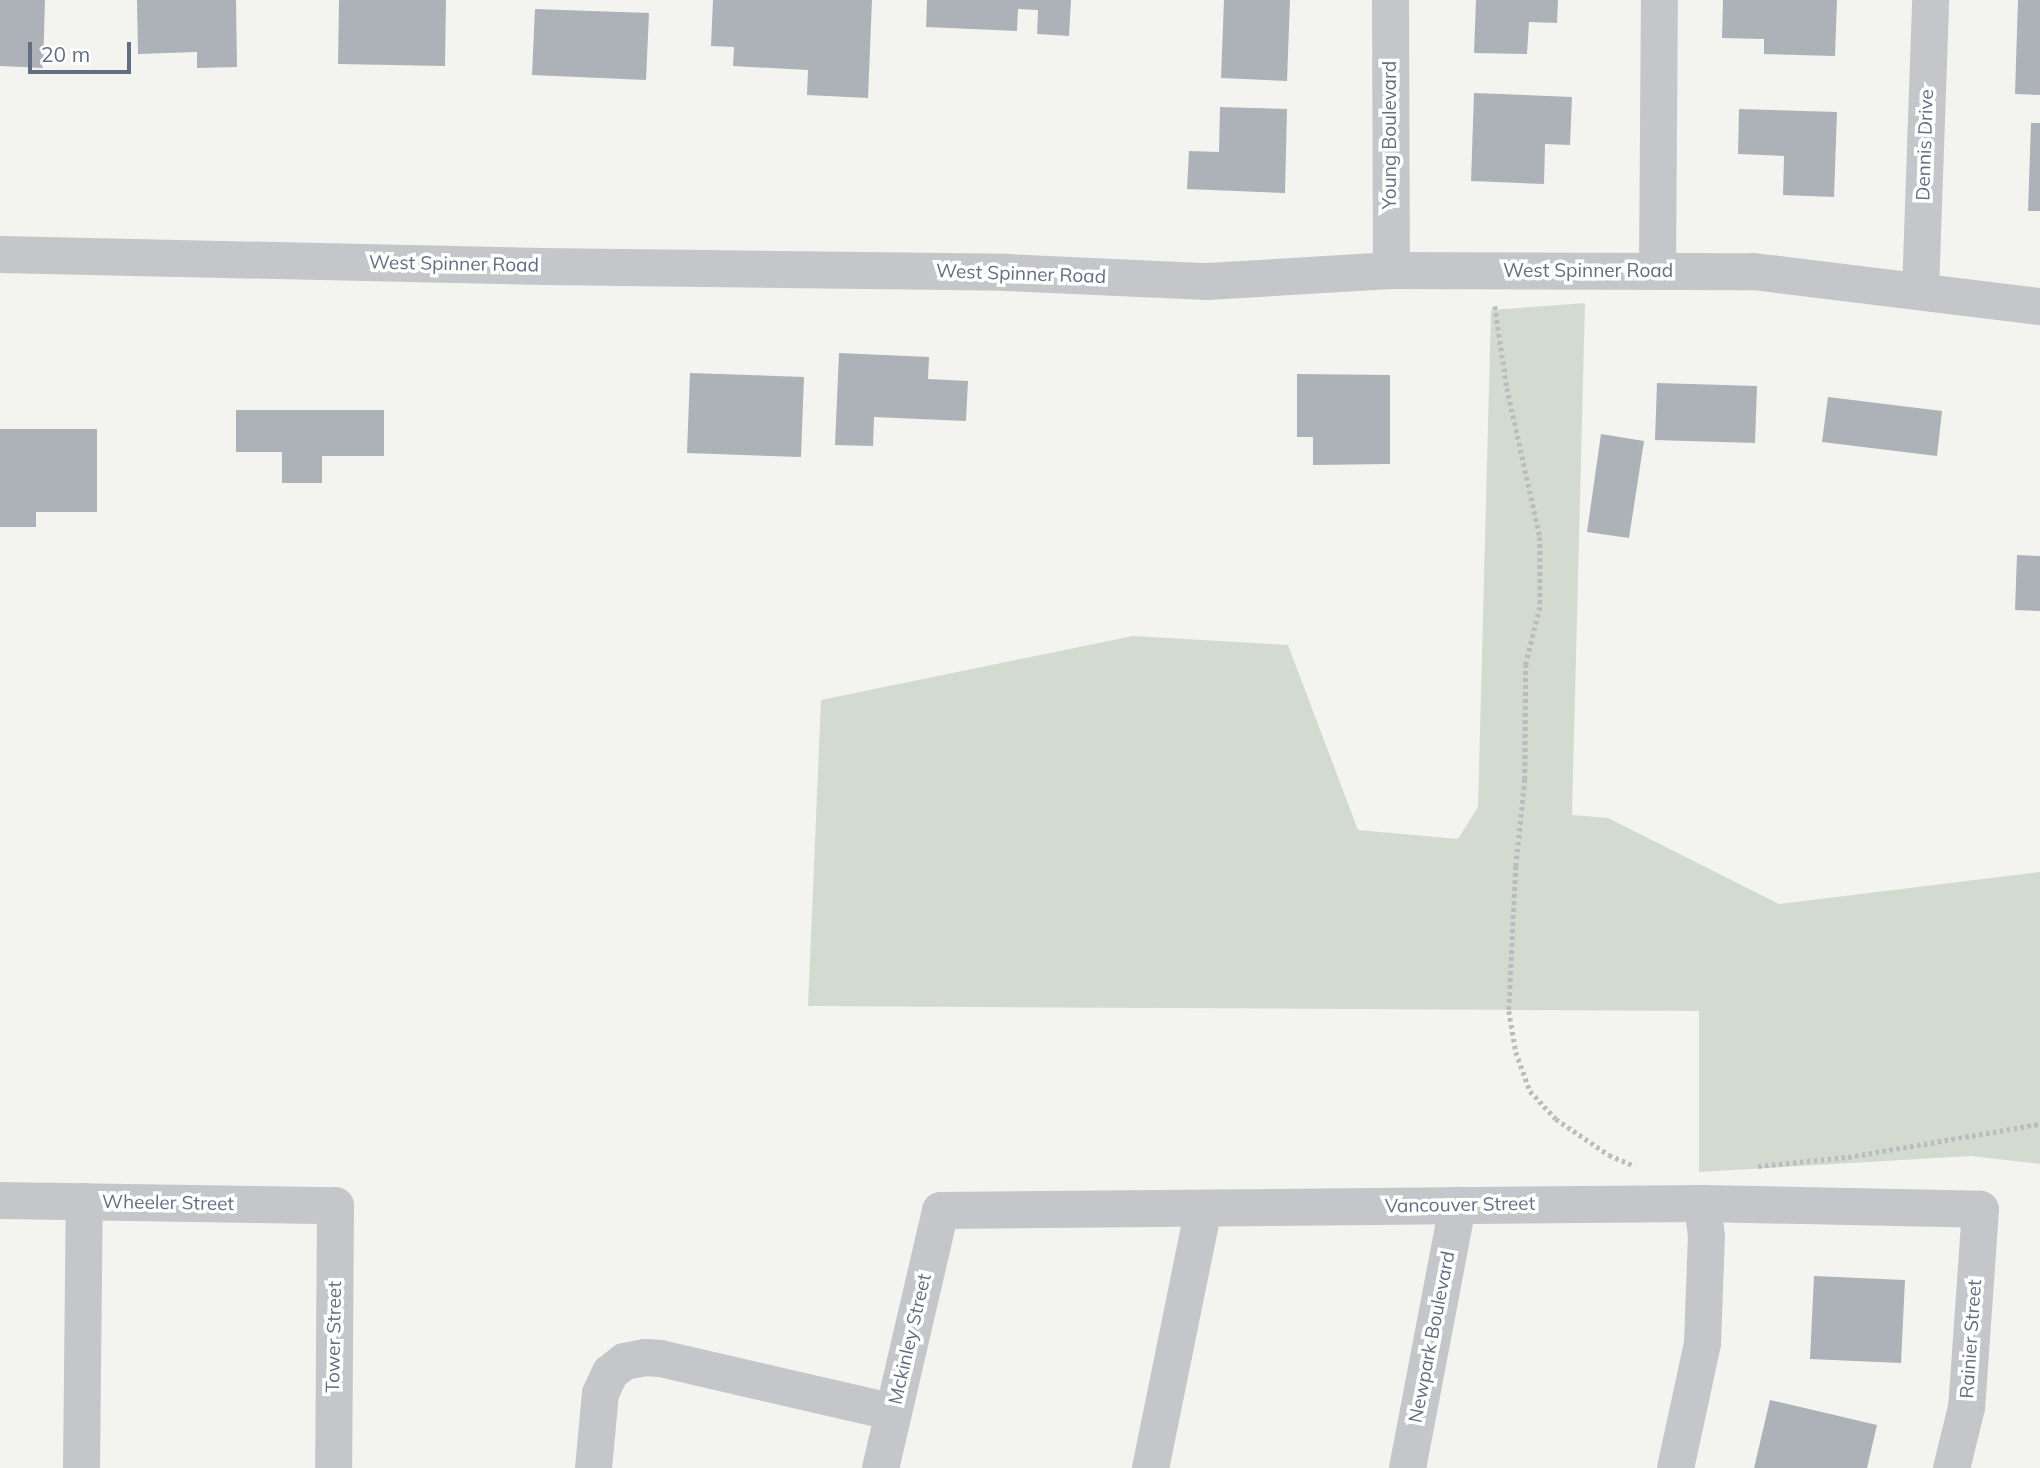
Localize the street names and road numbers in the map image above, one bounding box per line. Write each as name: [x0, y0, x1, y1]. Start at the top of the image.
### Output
street label: Young Boulevard: [1379, 61, 1401, 209]
street label: Dennis Drive: [1912, 89, 1938, 201]
street label: West Spinner Road: [369, 251, 539, 277]
street label: West Spinner Road: [936, 260, 1106, 288]
street label: West Spinner Road: [1503, 260, 1673, 282]
street label: Wheeler Street: [102, 1190, 234, 1216]
street label: Vancouver Street: [1385, 1192, 1535, 1218]
street label: Newpark Boulevard: [1404, 1249, 1460, 1425]
street label: Mckinley Street: [884, 1271, 936, 1407]
street label: Rainier Street: [1955, 1279, 1987, 1399]
street label: Tower Street: [322, 1281, 346, 1393]

